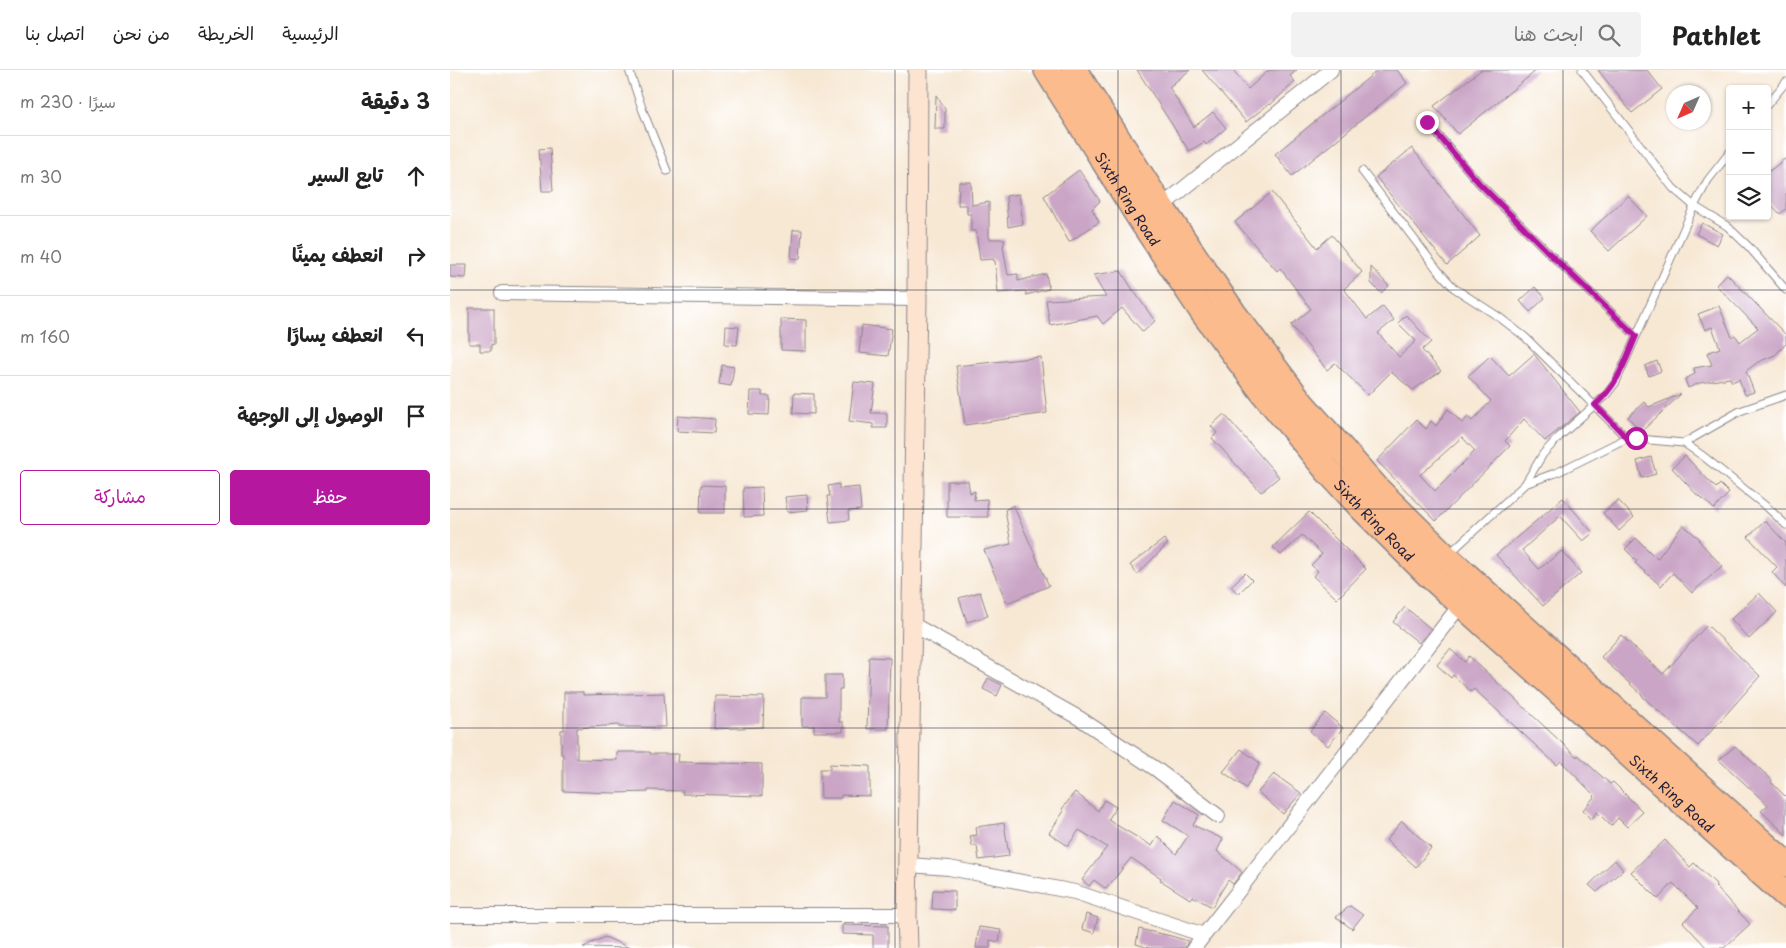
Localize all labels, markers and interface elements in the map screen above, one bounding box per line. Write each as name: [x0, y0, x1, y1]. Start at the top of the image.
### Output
search box: [1291, 12, 1641, 57]
text: Pathlet: [1671, 17, 1761, 53]
text: اتصل بنا: [25, 19, 85, 46]
text: من نحن: [113, 19, 170, 46]
text: الخريطة: [198, 19, 254, 46]
text: الرئيسية: [282, 19, 339, 46]
text: ابحث هنا: [1514, 19, 1583, 47]
icon: search: [1595, 21, 1623, 49]
text: 3 دقيقة: [361, 84, 430, 116]
north arrow: [1666, 85, 1711, 130]
map controls: [1726, 85, 1771, 220]
button: +: [1726, 85, 1771, 130]
text: سيرًا · 230 m: [20, 89, 116, 113]
route end: [1416, 111, 1439, 134]
button: −: [1726, 130, 1771, 175]
street label: Sixth Ring Road: [1090, 147, 1166, 250]
text: تابع السير: [309, 160, 383, 188]
icon: ahead: [402, 162, 430, 190]
text: 30 m: [20, 164, 62, 188]
button: layers: [1726, 175, 1771, 220]
text: انعطف يمينًا: [292, 240, 383, 268]
icon: right: [402, 242, 430, 270]
text: 40 m: [20, 244, 62, 268]
text: انعطف يسارًا: [287, 320, 383, 348]
icon: left: [402, 322, 430, 350]
text: 160 m: [20, 324, 70, 348]
text: الوصول إلى الوجهة: [237, 400, 383, 428]
icon: arrive: [402, 402, 430, 430]
route start: [1625, 427, 1648, 450]
button: مشاركة: [20, 470, 220, 525]
button: حفظ: [230, 470, 430, 525]
street label: Sixth Ring Road: [1330, 474, 1420, 566]
street label: Sixth Ring Road: [1625, 749, 1719, 837]

